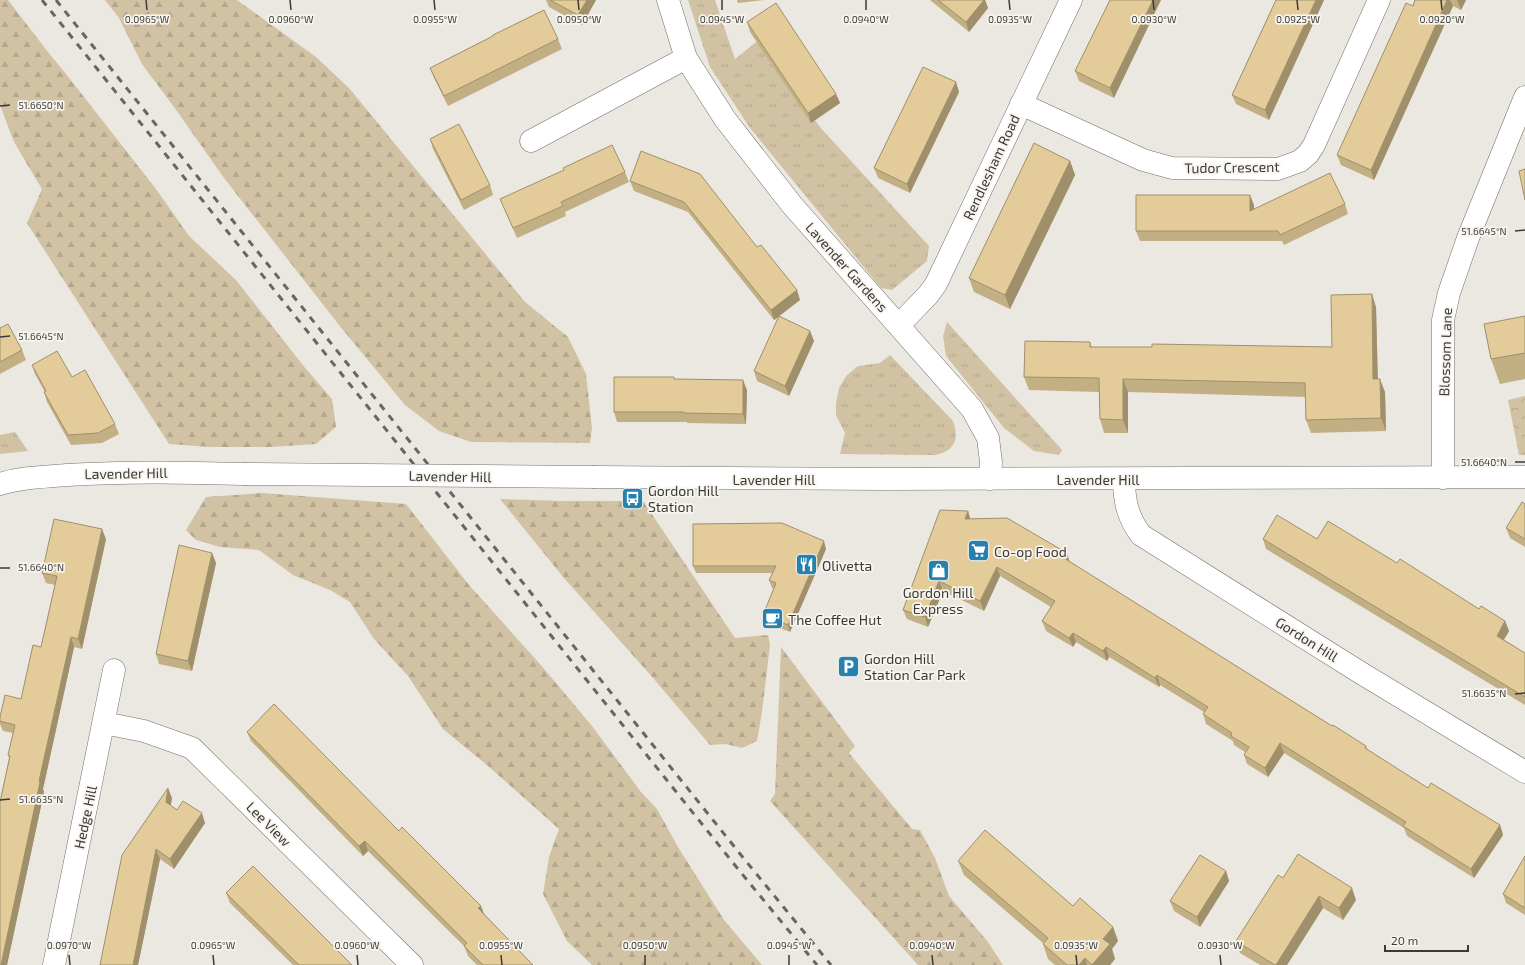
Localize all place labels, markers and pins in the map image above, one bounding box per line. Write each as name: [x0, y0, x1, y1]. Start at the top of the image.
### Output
place label: Gordon Hill Station: [648, 482, 719, 515]
bus stop icon: Gordon Hill Station: [620, 485, 646, 511]
supermarket icon: Co-op Food: [965, 538, 991, 564]
place label: Co-op Food: [994, 543, 1067, 560]
restaurant icon: Olivetta: [794, 552, 820, 578]
place label: Olivetta: [822, 557, 872, 574]
shop icon: Gordon Hill Express: [925, 557, 951, 583]
place label: Gordon Hill Express: [903, 584, 974, 617]
cafe icon: The Coffee Hut: [759, 606, 785, 632]
place label: The Coffee Hut: [788, 611, 882, 628]
place label: Gordon Hill Station Car Park: [864, 650, 966, 683]
parking icon: Gordon Hill Station Car Park: [836, 653, 862, 679]

